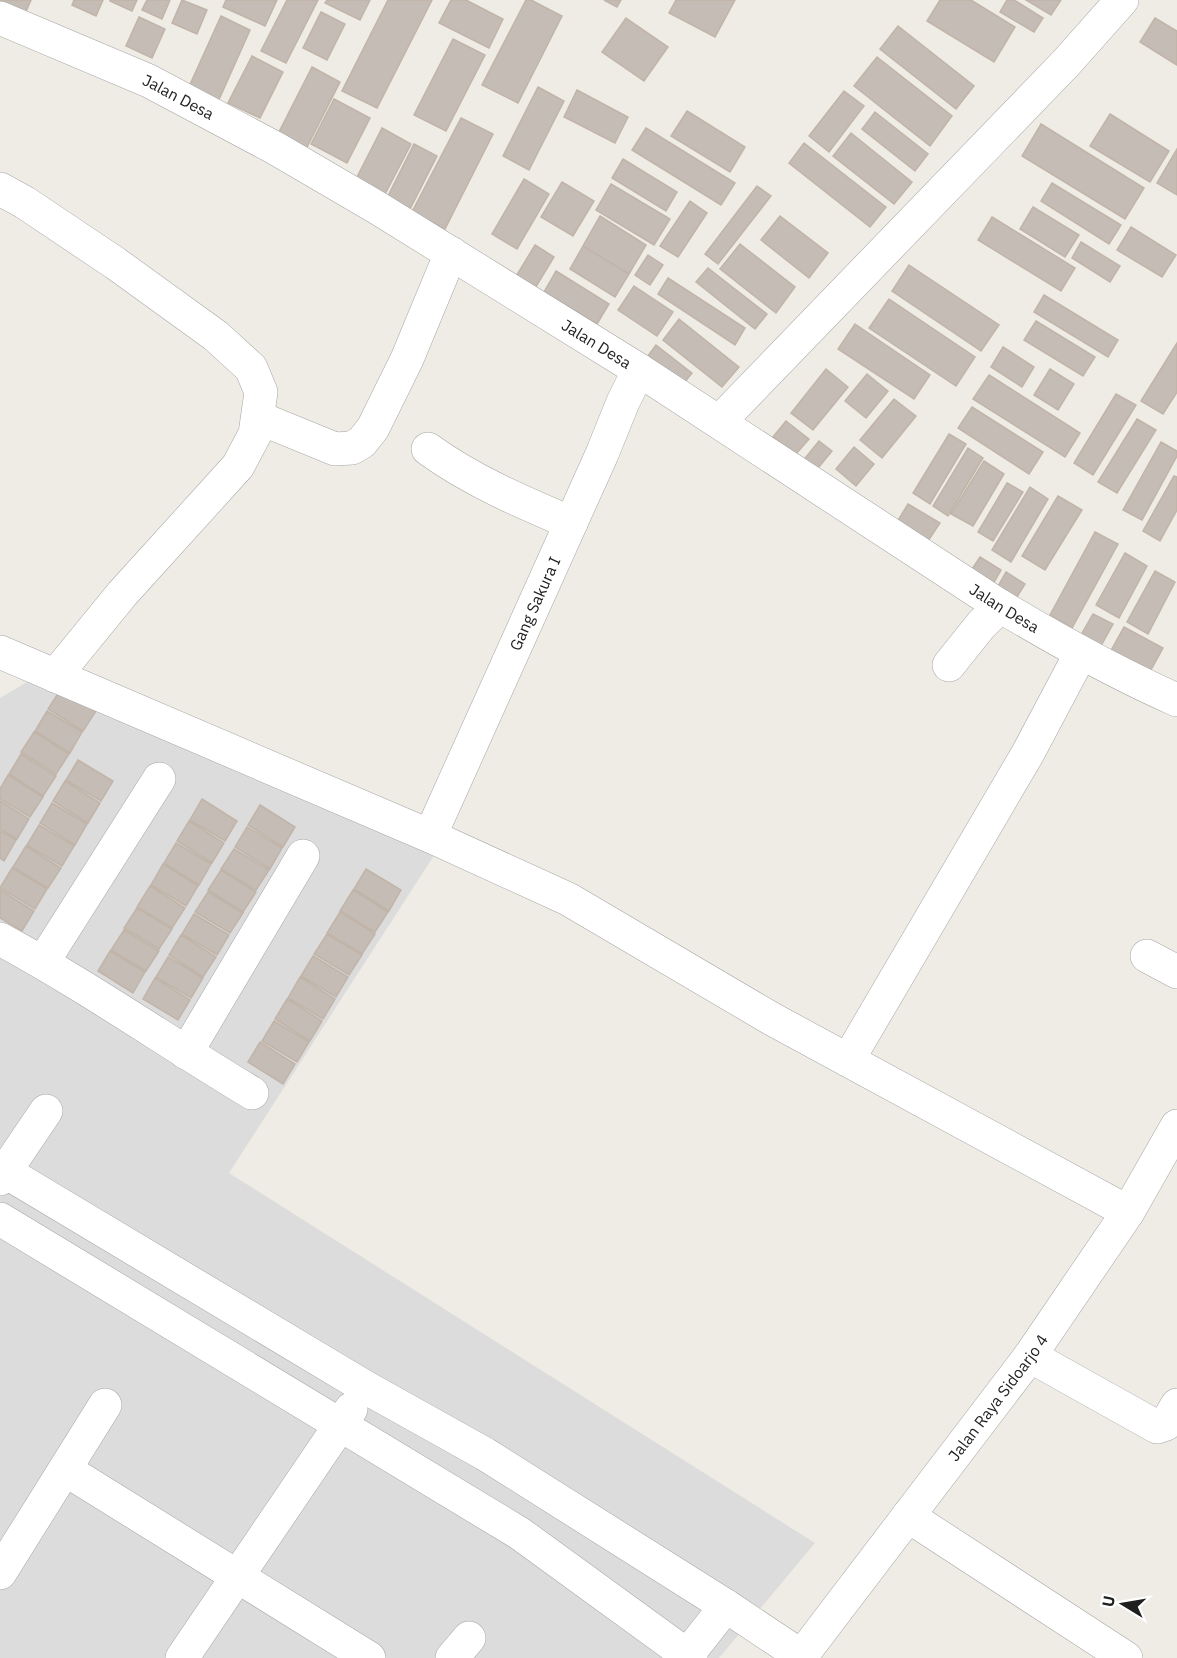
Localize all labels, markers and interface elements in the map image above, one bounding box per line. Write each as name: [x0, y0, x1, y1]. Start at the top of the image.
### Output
street label: Jalan Desa: [140, 69, 218, 124]
street label: Jalan Desa: [558, 315, 636, 373]
street label: Gang Sakura I: [505, 553, 564, 654]
street label: Jalan Desa: [966, 579, 1043, 637]
street label: Jalan Raya Sidoarjo 4: [944, 1330, 1052, 1465]
north arrow: [1093, 1574, 1153, 1634]
text: U: [1097, 1594, 1119, 1608]

